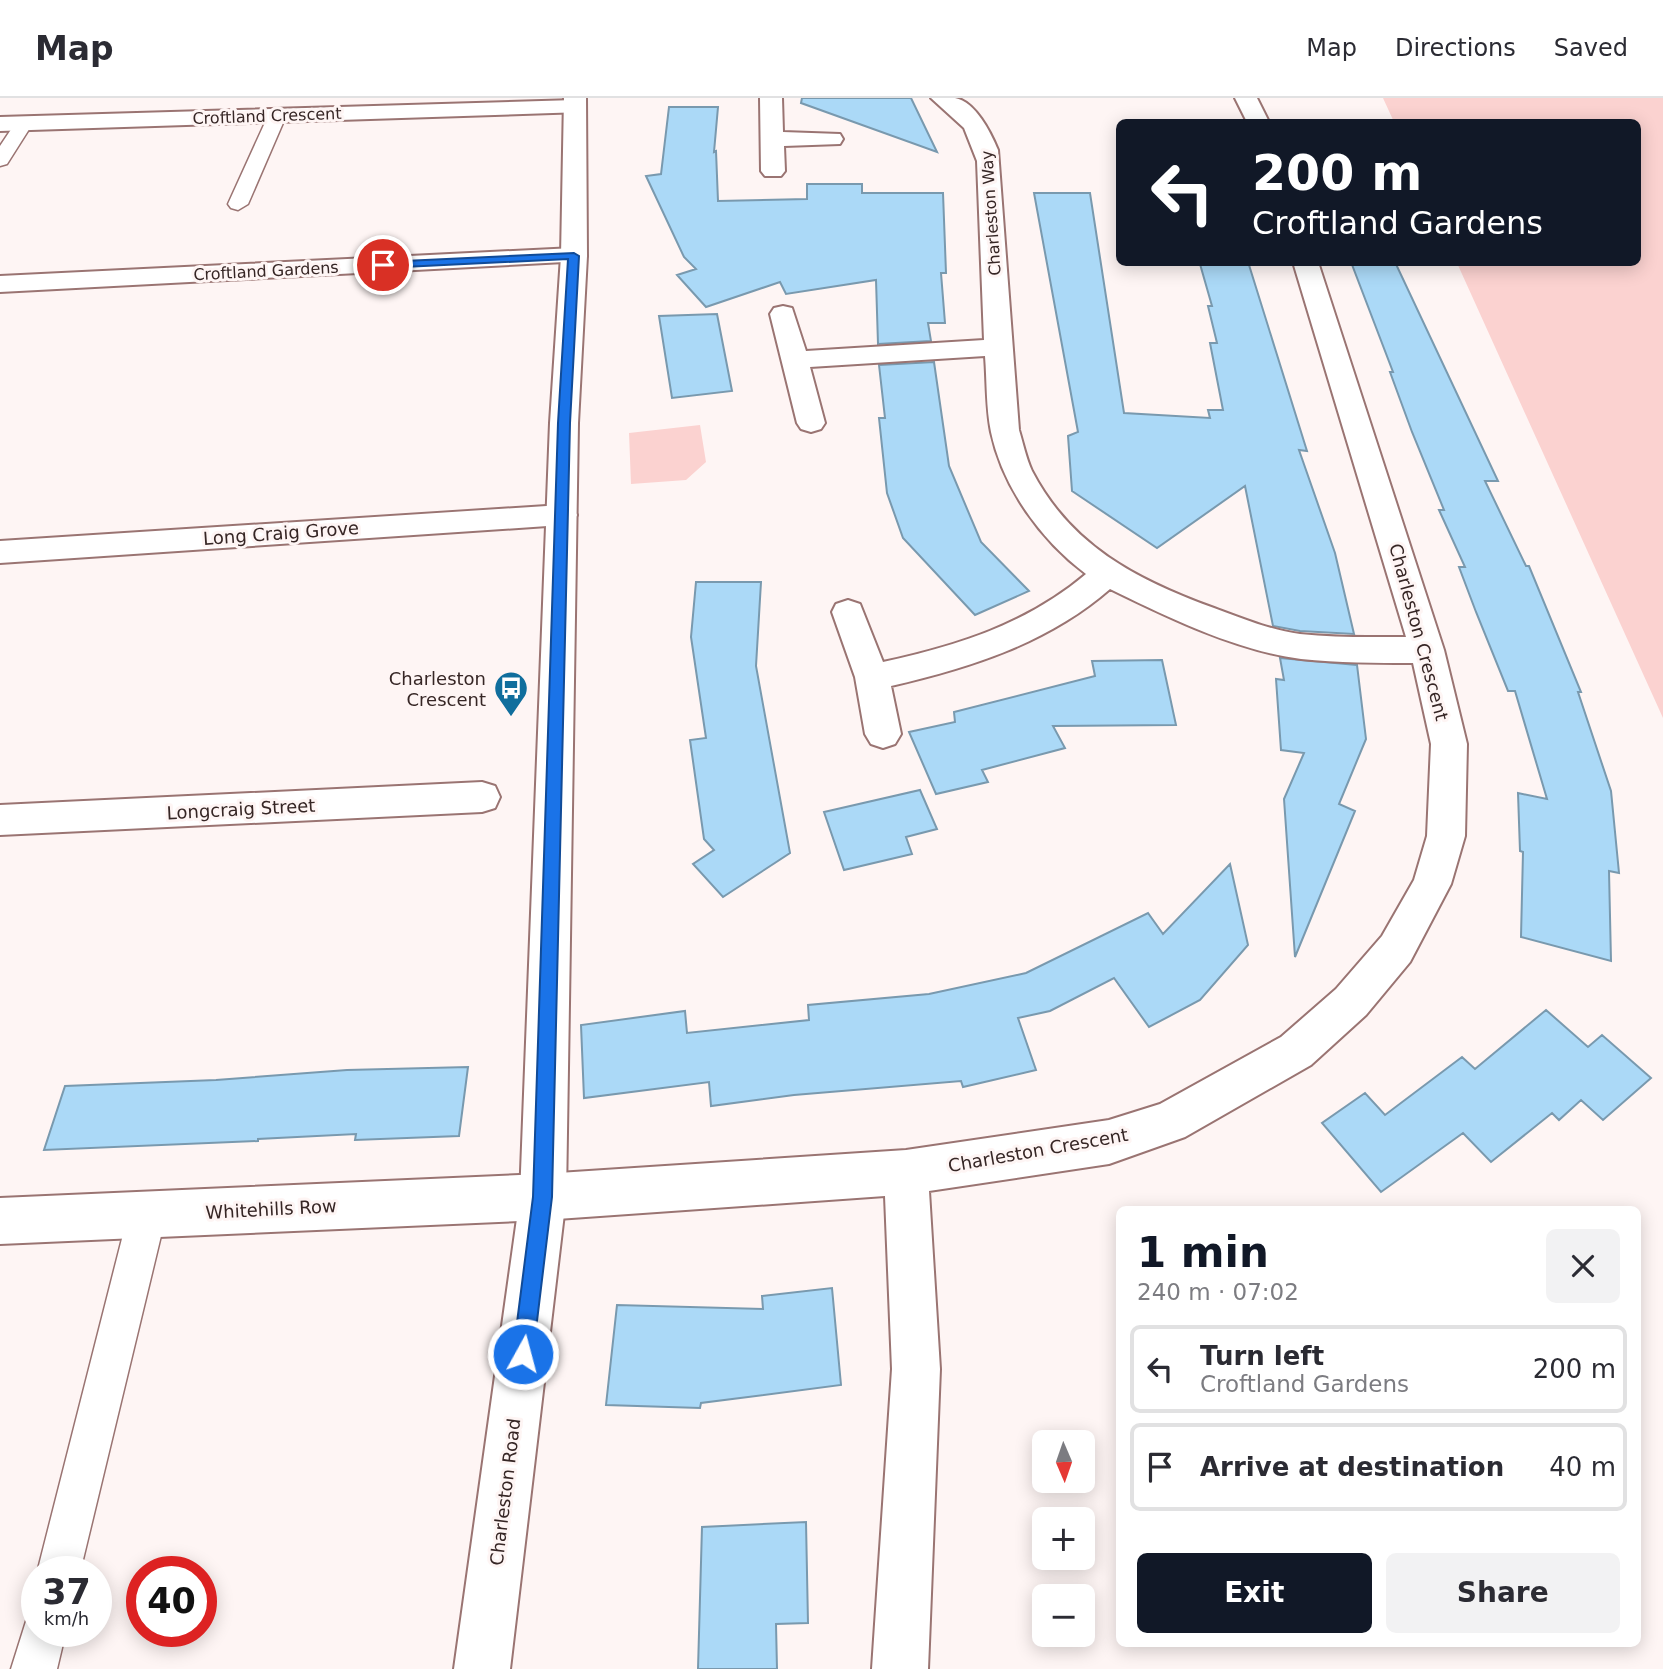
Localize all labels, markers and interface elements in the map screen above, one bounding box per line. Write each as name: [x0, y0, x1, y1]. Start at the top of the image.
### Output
text: Map: [35, 29, 114, 68]
text: Map: [1306, 34, 1357, 62]
text: Directions: [1395, 34, 1516, 62]
text: Saved: [1554, 34, 1628, 62]
street label: Croftland Crescent: [192, 104, 342, 128]
text: 200 m: [1252, 145, 1422, 202]
icon: left: [1137, 147, 1228, 238]
street label: Charleston Way: [977, 150, 1005, 276]
text: Croftland Gardens: [1252, 204, 1543, 242]
pin: [353, 235, 413, 295]
icon: arrive: [364, 246, 402, 284]
street label: Croftland Gardens: [193, 258, 339, 284]
street label: Long Craig Grove: [202, 517, 360, 549]
street label: Charleston Crescent: [1385, 541, 1453, 723]
place label: Charleston Crescent: [389, 668, 486, 710]
bus stop icon: Charleston Crescent: [492, 669, 530, 718]
street label: Longcraig Street: [166, 795, 316, 823]
street label: Charleston Crescent: [946, 1124, 1130, 1176]
street label: Whitehills Row: [205, 1195, 337, 1223]
text: 1 min: [1137, 1228, 1269, 1277]
button: close: [1546, 1229, 1620, 1303]
text: 240 m · 07:02: [1137, 1279, 1299, 1305]
position arrow: [486, 1317, 560, 1391]
text: Turn left: [1200, 1341, 1324, 1371]
icon: left: [1141, 1350, 1179, 1388]
text: 200 m: [1533, 1354, 1616, 1384]
text: Croftland Gardens: [1200, 1371, 1409, 1397]
street label: Charleston Road: [486, 1417, 524, 1567]
north arrow: [1032, 1430, 1096, 1493]
map controls: [1032, 1430, 1095, 1647]
icon: arrive: [1141, 1448, 1179, 1486]
text: Arrive at destination: [1200, 1452, 1504, 1482]
text: 40 m: [1549, 1452, 1616, 1482]
button: +: [1032, 1507, 1095, 1570]
button: Exit: [1137, 1553, 1372, 1633]
button: Share: [1386, 1553, 1620, 1633]
speed limit sign: 40: [126, 1556, 217, 1647]
text: 37: [42, 1572, 91, 1612]
button: −: [1032, 1584, 1095, 1647]
text: km/h: [44, 1608, 89, 1629]

